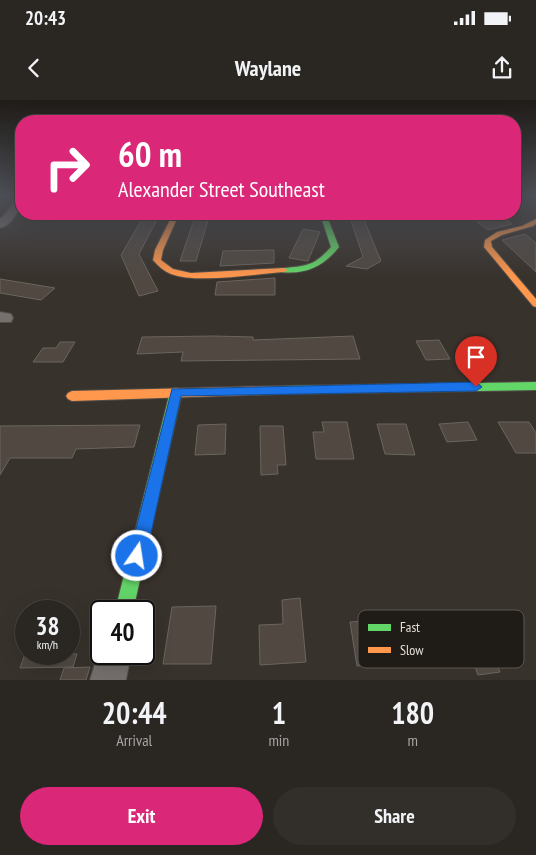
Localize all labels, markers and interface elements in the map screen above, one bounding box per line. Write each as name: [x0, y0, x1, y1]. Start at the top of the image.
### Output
text: 20:43: [25, 6, 66, 30]
icon: back: [20, 54, 48, 82]
text: Waylane: [235, 54, 301, 82]
icon: share: [488, 54, 516, 82]
text: 60 m: [118, 131, 182, 177]
icon: right: [35, 135, 100, 200]
text: Alexander Street Southeast: [118, 175, 325, 203]
pin: [455, 336, 497, 387]
icon: arrive: [462, 343, 490, 371]
position arrow: [110, 529, 162, 581]
speed limit sign: 40: [90, 600, 155, 665]
text: 38: [36, 610, 59, 642]
legend: [358, 610, 524, 668]
text: Fast: [400, 618, 420, 636]
text: km/h: [37, 637, 58, 652]
text: Slow: [400, 641, 424, 659]
text: 20:44: [102, 693, 167, 732]
text: 1: [272, 693, 286, 732]
text: 180: [391, 693, 434, 732]
text: Arrival: [116, 730, 152, 750]
text: min: [268, 730, 289, 750]
text: m: [407, 730, 418, 750]
button: Exit: [20, 787, 263, 845]
button: Share: [273, 787, 516, 845]

